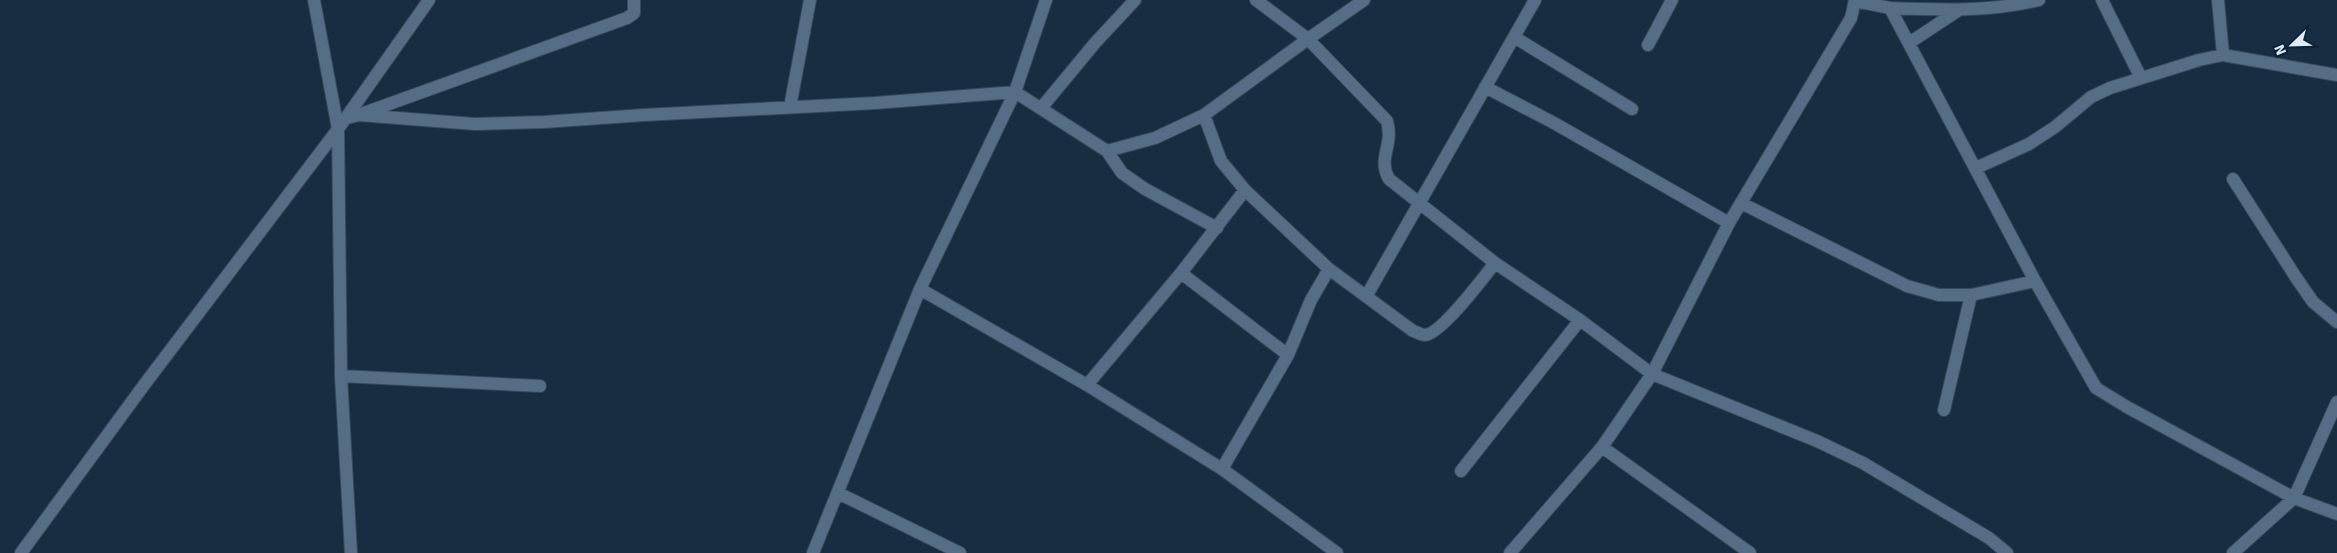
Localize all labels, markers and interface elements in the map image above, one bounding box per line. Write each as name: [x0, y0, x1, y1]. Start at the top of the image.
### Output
north arrow: [2267, 20, 2317, 70]
text: N: [2271, 42, 2290, 58]

